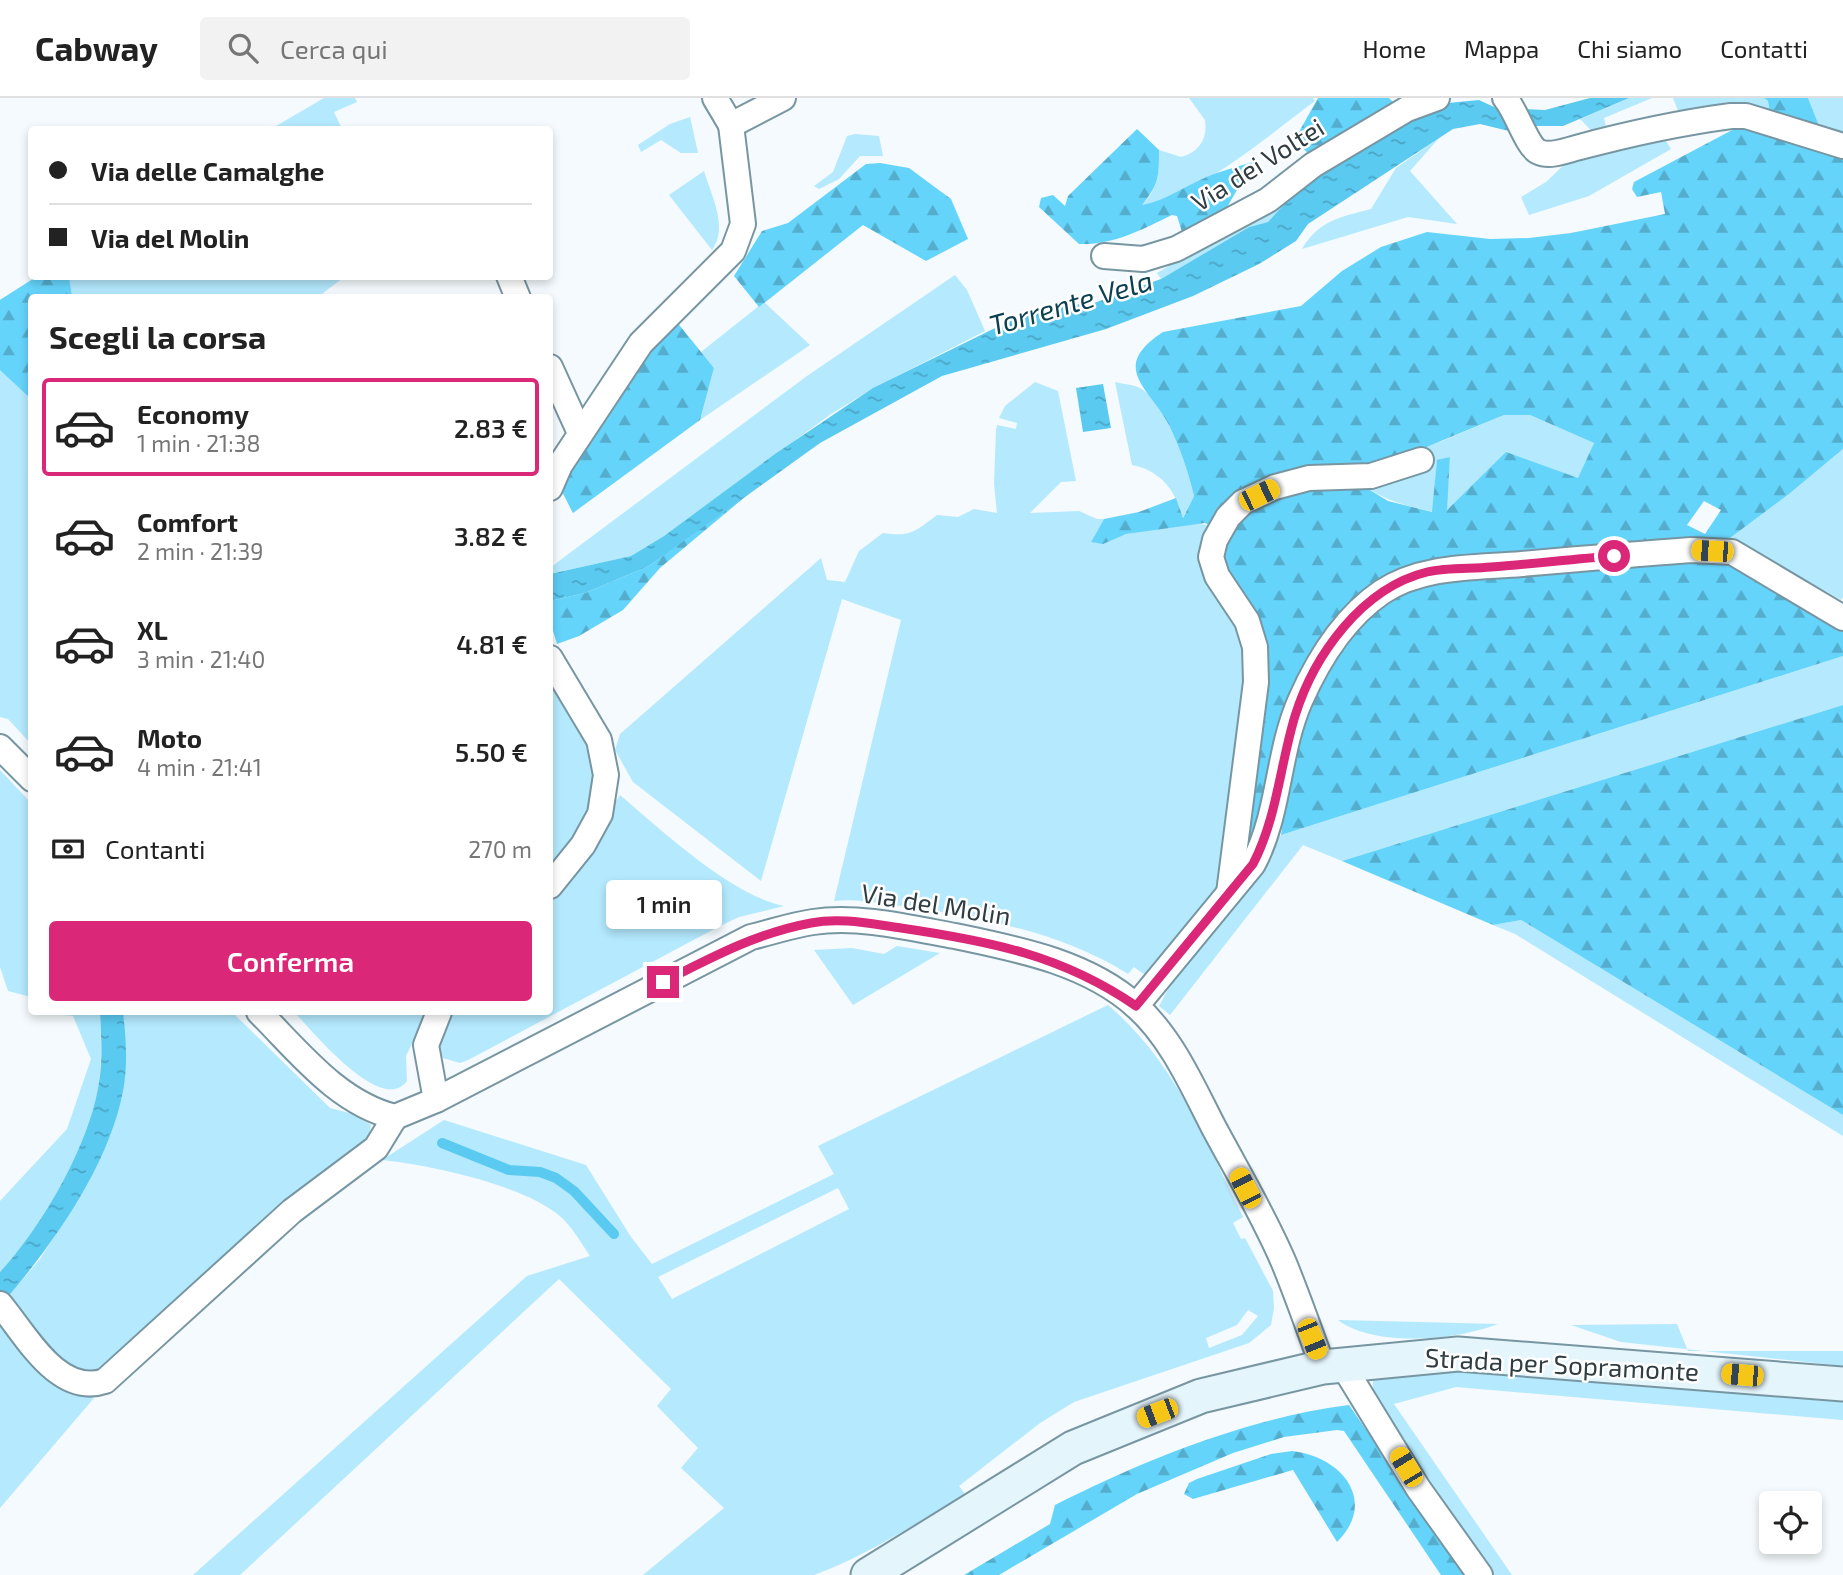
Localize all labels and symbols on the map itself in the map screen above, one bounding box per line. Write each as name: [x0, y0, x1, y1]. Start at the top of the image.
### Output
street label: Via dei Voltei: [1185, 111, 1329, 217]
water label: Torrente Vela: [985, 262, 1156, 342]
car: [1236, 476, 1283, 514]
car: [1691, 539, 1734, 563]
route start: [1598, 540, 1630, 572]
street label: Via del Molin: [859, 876, 1013, 931]
callout: 1 min: [605, 880, 721, 930]
route end: [647, 966, 679, 998]
car: [1227, 1165, 1264, 1211]
car: [1295, 1316, 1330, 1362]
street label: Strada per Sopramonte: [1424, 1341, 1700, 1386]
car: [1721, 1363, 1764, 1387]
car: [1134, 1396, 1181, 1430]
car: [1387, 1444, 1426, 1490]

